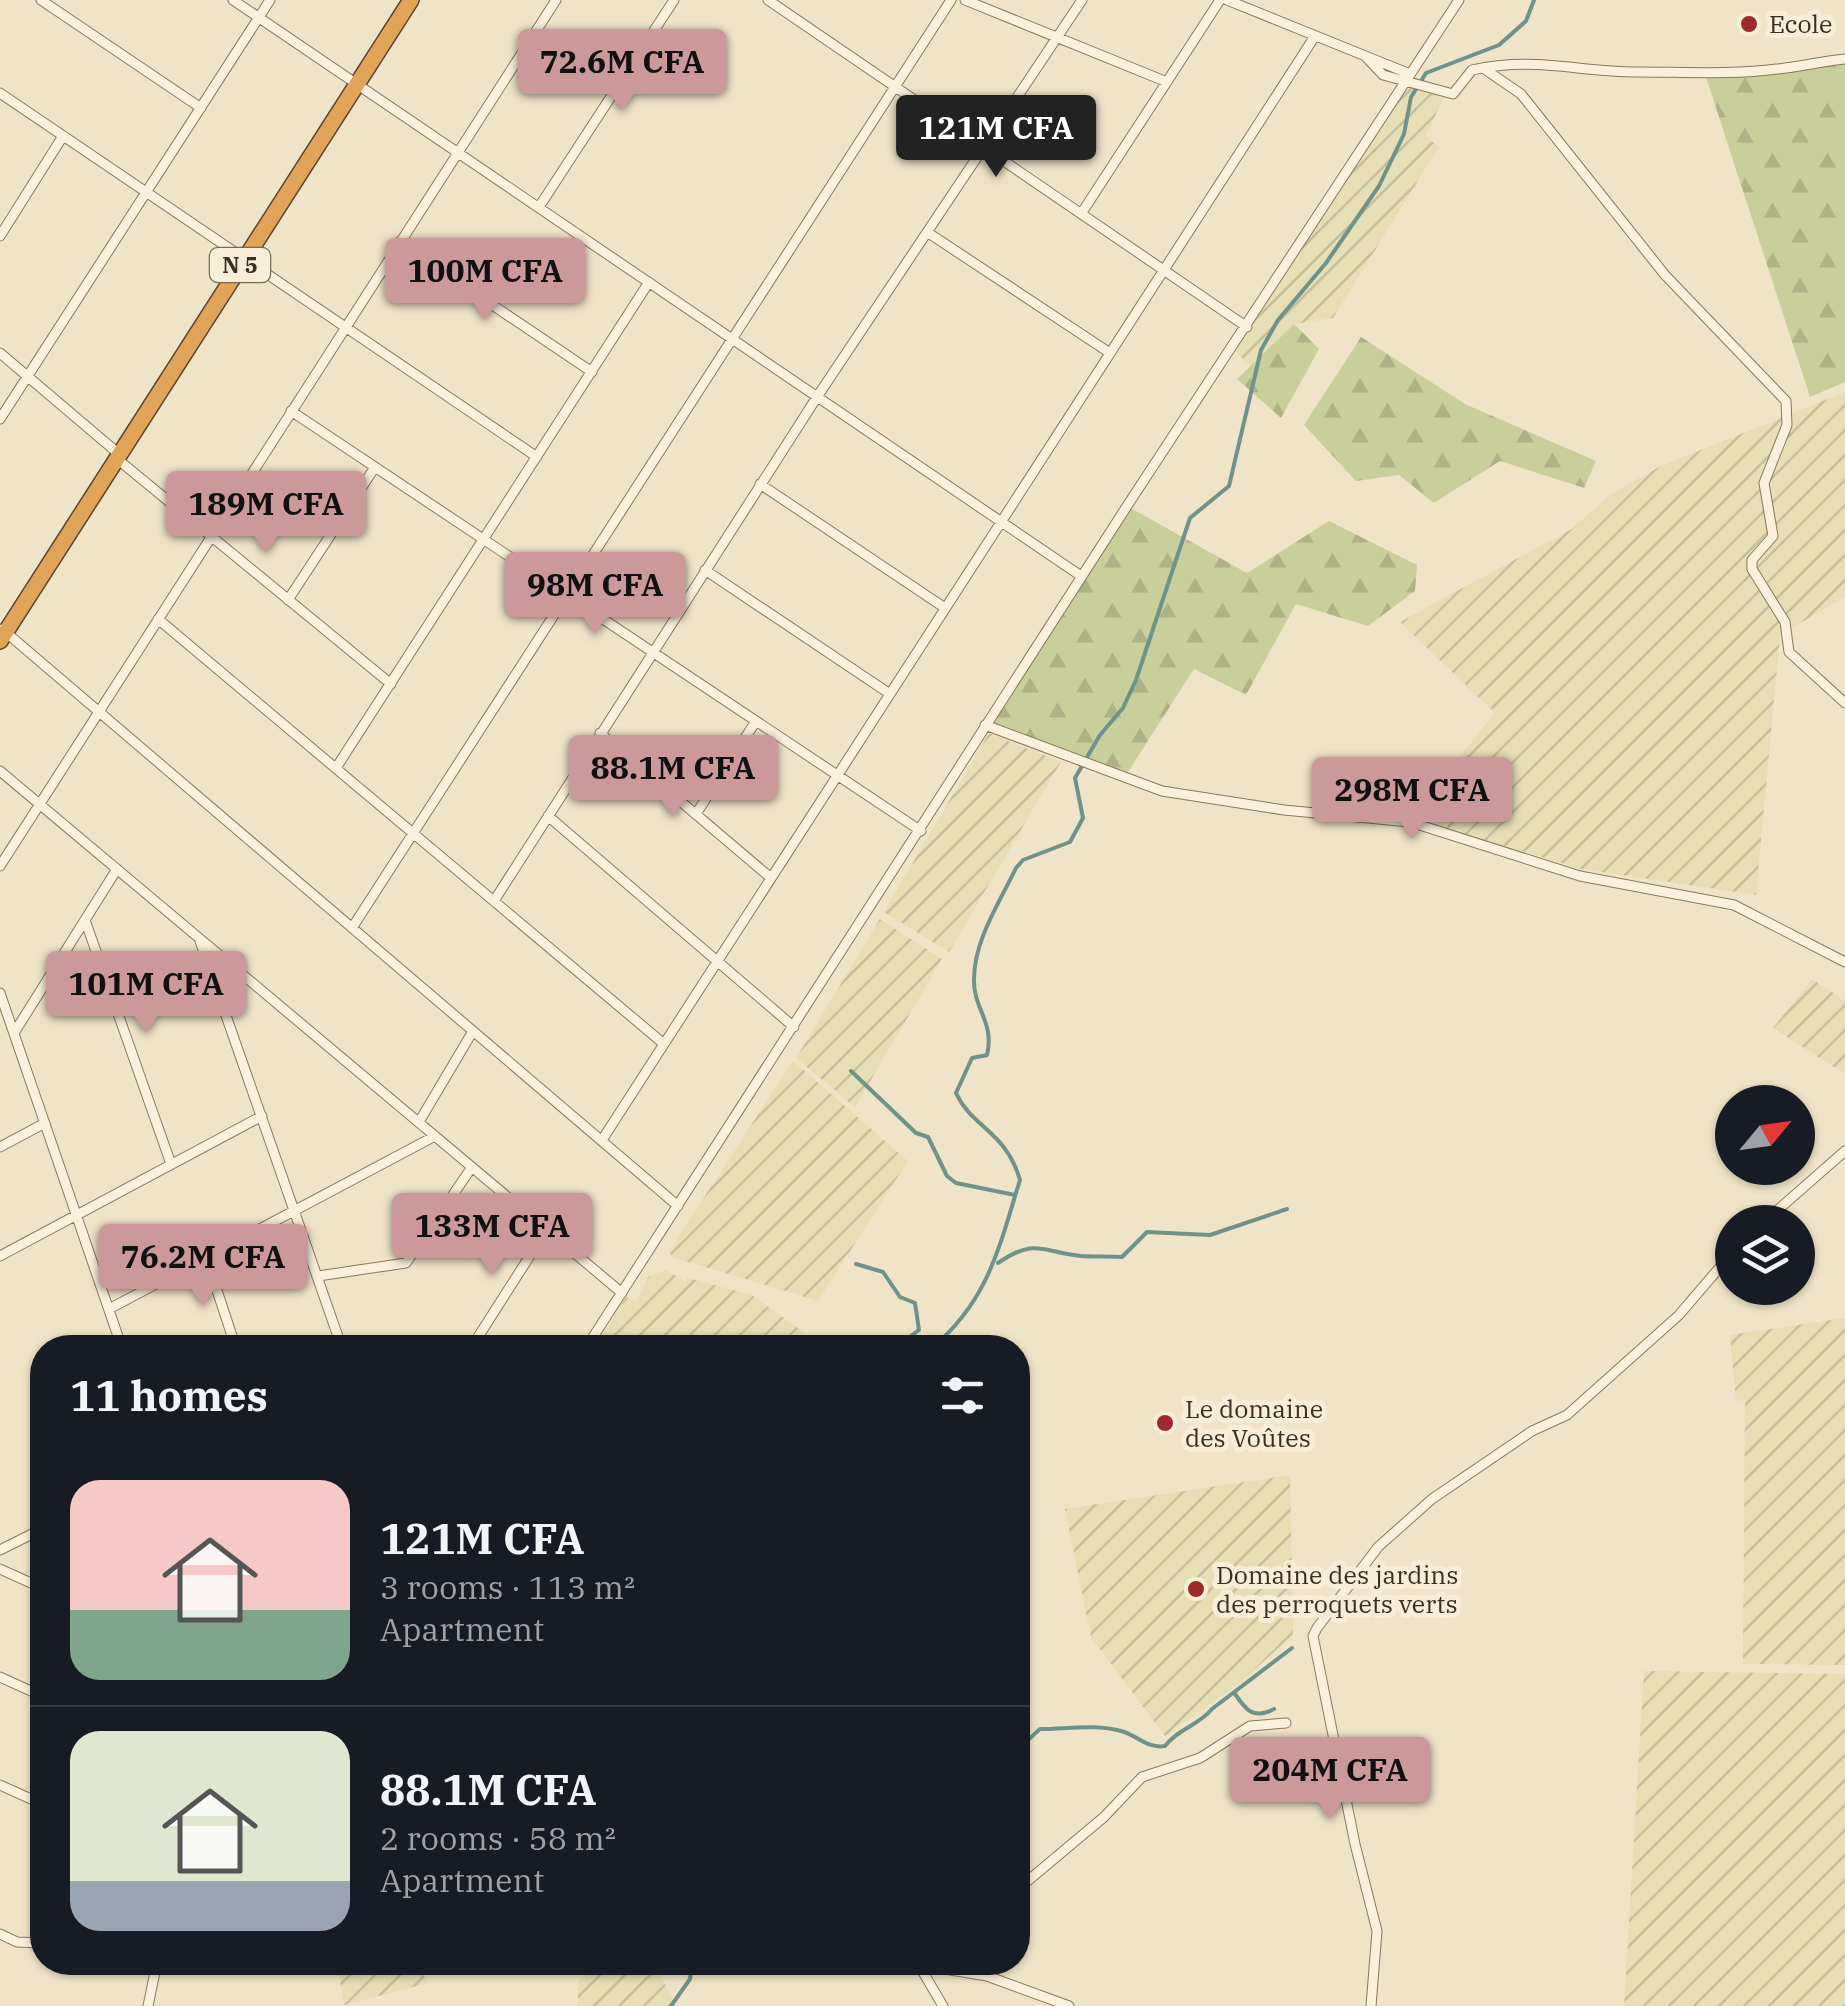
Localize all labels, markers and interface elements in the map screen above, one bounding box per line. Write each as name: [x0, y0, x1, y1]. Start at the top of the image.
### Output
place label: Ecole: [1769, 7, 1832, 40]
marker: Ecole: [1738, 13, 1760, 35]
pin: 72.6M CFA: [508, 29, 736, 114]
text: 72.6M CFA: [540, 40, 704, 82]
pin: 121M CFA: [893, 95, 1099, 180]
text: 121M CFA: [918, 106, 1074, 148]
pin: 100M CFA: [382, 238, 588, 323]
road number: N 5: [210, 248, 270, 282]
text: 100M CFA: [407, 249, 563, 291]
pin: 189M CFA: [163, 471, 369, 556]
text: 189M CFA: [188, 482, 344, 524]
pin: 98M CFA: [503, 552, 687, 637]
text: 98M CFA: [527, 563, 663, 605]
pin: 88.1M CFA: [559, 735, 787, 820]
text: 88.1M CFA: [591, 746, 755, 788]
pin: 298M CFA: [1309, 757, 1515, 842]
text: 298M CFA: [1334, 768, 1490, 810]
pin: 101M CFA: [43, 951, 249, 1036]
text: 101M CFA: [68, 962, 224, 1004]
north arrow: [1715, 1085, 1815, 1185]
map controls: [1715, 1085, 1815, 1305]
pin: 133M CFA: [389, 1193, 595, 1278]
text: 133M CFA: [414, 1204, 570, 1246]
button: layers: [1715, 1205, 1815, 1305]
pin: 76.2M CFA: [89, 1224, 317, 1309]
text: 76.2M CFA: [121, 1235, 285, 1277]
text: 11 homes: [70, 1368, 268, 1423]
icon: filters: [935, 1368, 990, 1423]
place label: Le domaine des Voûtes: [1185, 1392, 1323, 1454]
marker: Le domaine des Voûtes: [1154, 1412, 1176, 1434]
text: 121M CFA: [380, 1511, 584, 1566]
icon: home: [150, 1520, 270, 1640]
place label: Domaine des jardins des perroquets verts: [1216, 1558, 1458, 1620]
text: 3 rooms · 113 m²: [380, 1566, 635, 1608]
marker: Domaine des jardins des perroquets verts: [1185, 1578, 1207, 1600]
text: Apartment: [380, 1608, 544, 1650]
pin: 204M CFA: [1227, 1737, 1433, 1822]
text: 204M CFA: [1252, 1748, 1408, 1790]
text: 88.1M CFA: [380, 1762, 596, 1817]
icon: home: [150, 1771, 270, 1891]
text: 2 rooms · 58 m²: [380, 1817, 616, 1859]
text: Apartment: [380, 1859, 544, 1901]

